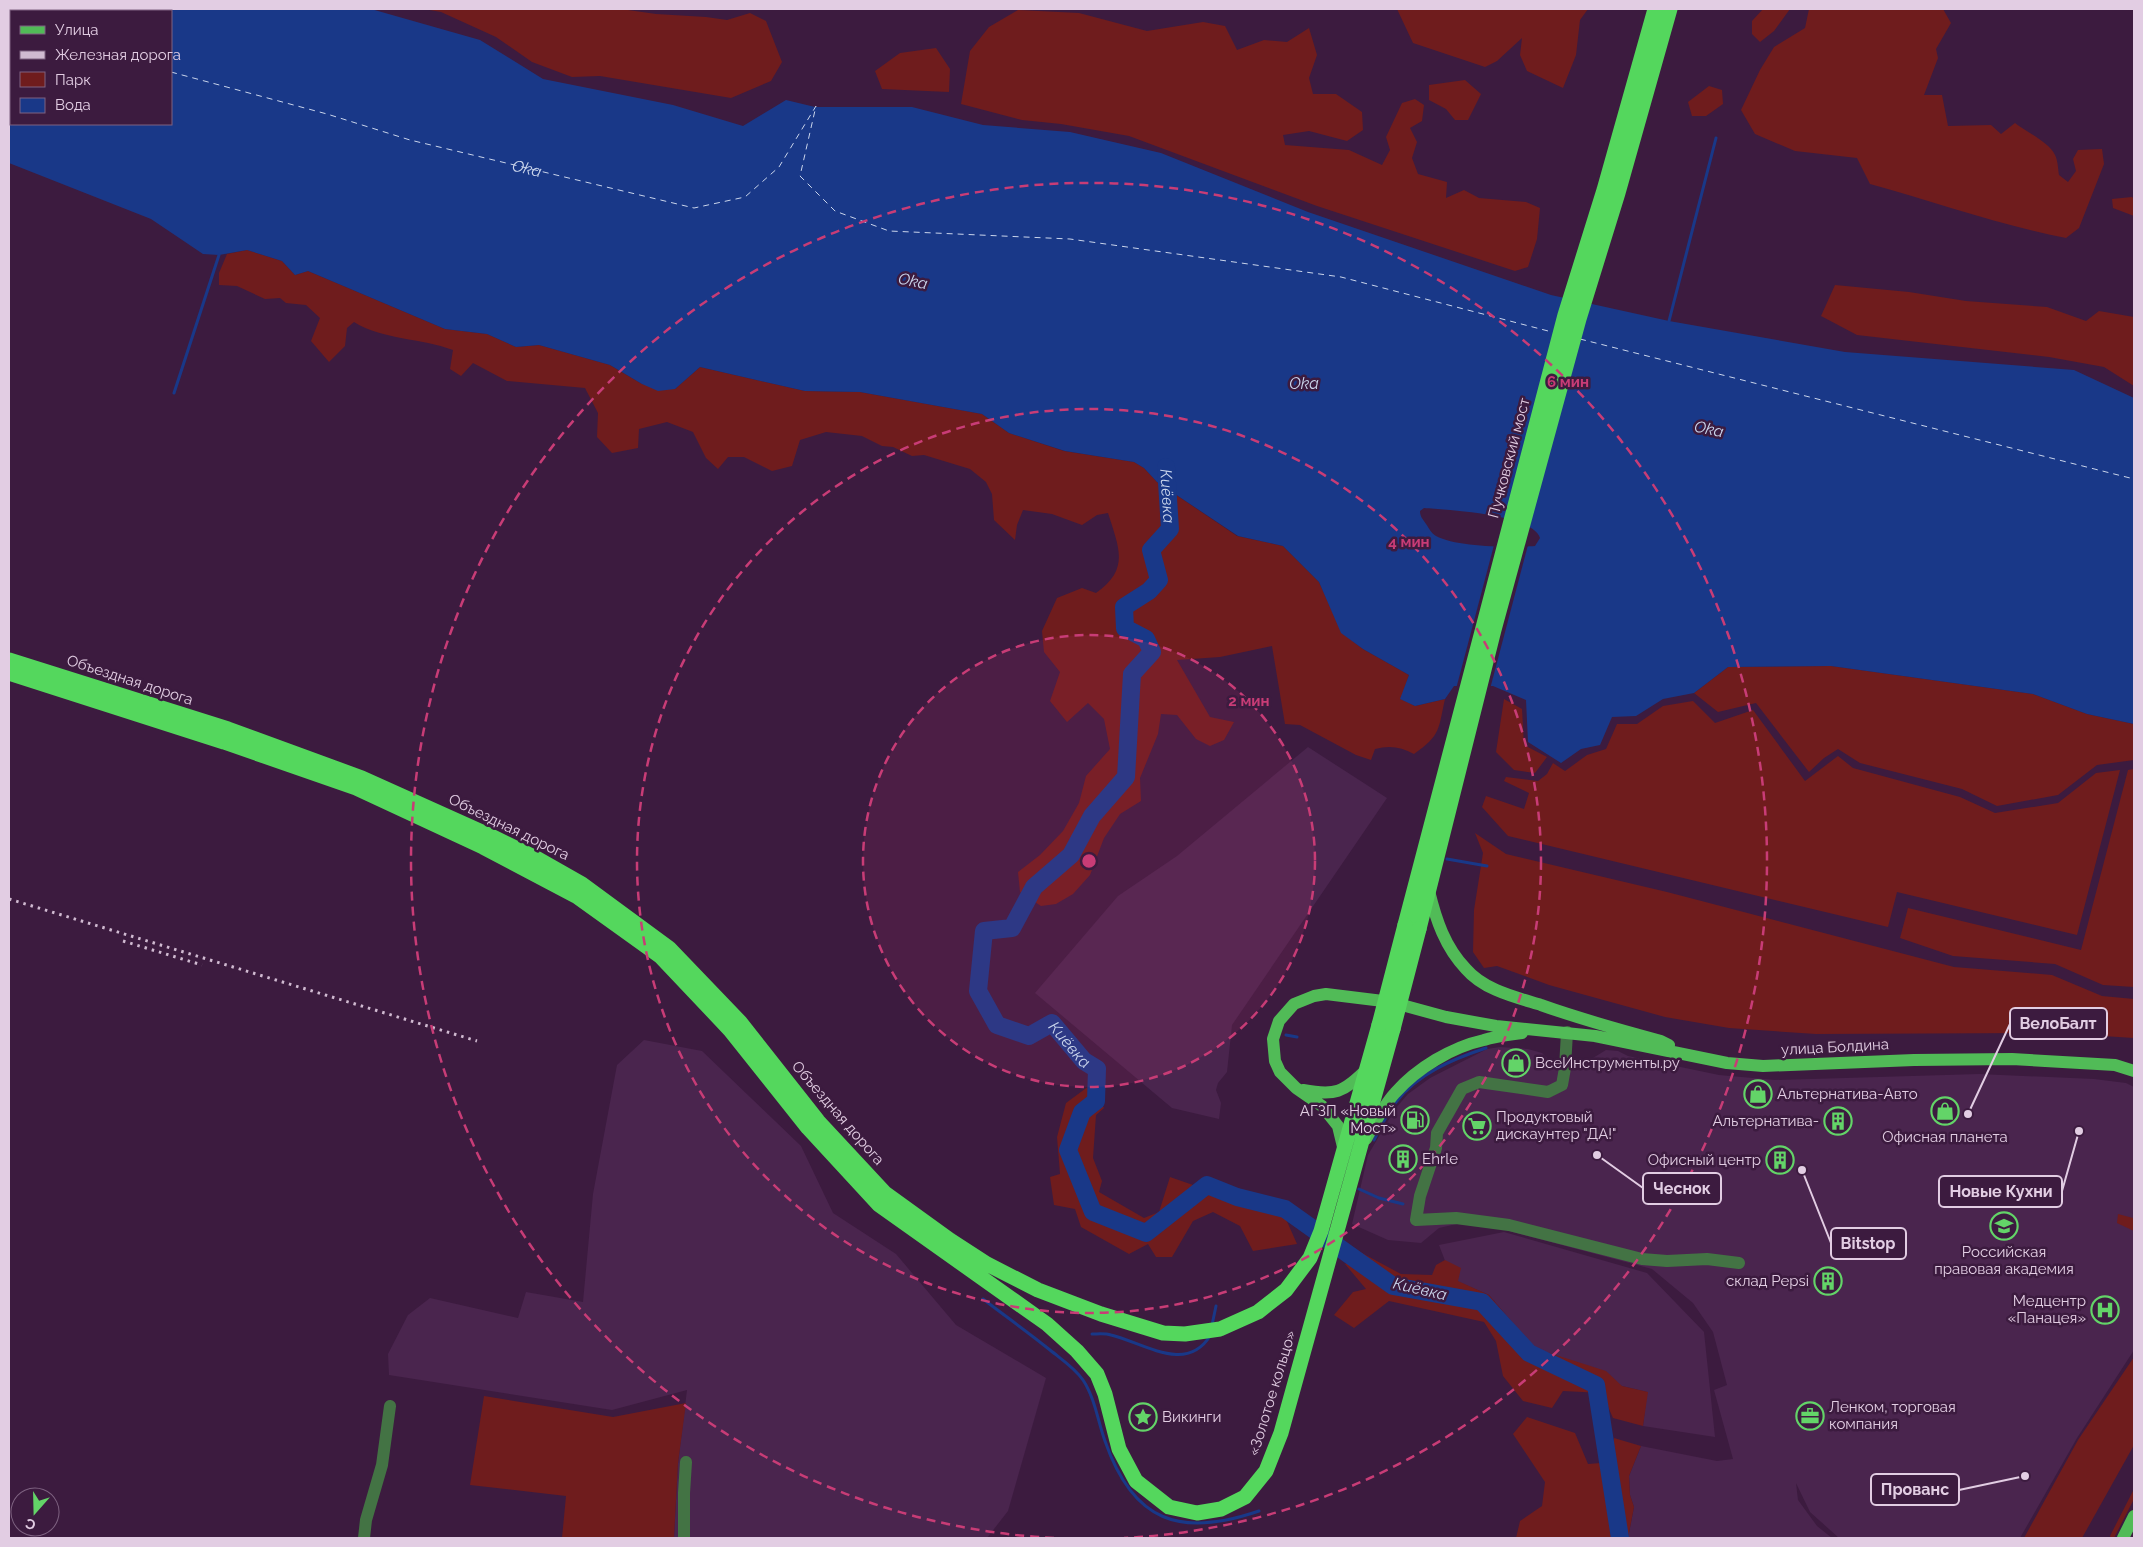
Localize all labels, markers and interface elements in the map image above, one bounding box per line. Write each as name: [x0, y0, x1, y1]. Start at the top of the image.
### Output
legend: [10, 10, 172, 125]
text: Улица: [55, 21, 99, 39]
text: Железная дорога: [55, 46, 181, 64]
text: Парк: [55, 71, 91, 89]
text: Вода: [55, 96, 91, 114]
water label: Oka: [511, 155, 544, 181]
water label: Oka: [897, 269, 930, 293]
text: 6 мин: [1547, 373, 1589, 391]
water label: Oka: [1289, 374, 1319, 393]
street label: Пучковский мост: [1484, 396, 1534, 520]
water label: Oka: [1693, 417, 1726, 441]
water label: Киёвка: [1157, 468, 1179, 524]
text: 4 мин: [1388, 533, 1430, 551]
street label: Объездная дорога: [65, 651, 195, 709]
text: 2 мин: [1228, 692, 1270, 710]
street label: Объездная дорога: [446, 790, 572, 864]
centre of rings: [1080, 852, 1098, 870]
callout: ВелоБалт: [2010, 1008, 2107, 1039]
text: ВелоБалт: [2019, 1014, 2097, 1033]
water label: Киёвка: [1045, 1017, 1094, 1072]
street label: улица Болдина: [1781, 1035, 1889, 1059]
shop icon: ВсеИнструменты.ру: [1501, 1048, 1531, 1078]
place label: ВсеИнструменты.ру: [1535, 1054, 1680, 1072]
street label: Объездная дорога: [788, 1057, 888, 1169]
shop icon: Альтернатива-Авто: [1743, 1079, 1773, 1109]
place label: Альтернатива-Авто: [1777, 1085, 1918, 1103]
shop icon: Офисная планета: [1930, 1096, 1960, 1126]
place label: АГЗП «Новый Мост»: [1300, 1102, 1396, 1137]
fuel station icon: АГЗП «Новый Мост»: [1400, 1105, 1430, 1135]
building icon: Альтернатива-: [1823, 1106, 1853, 1136]
place label: Продуктовый дискаунтер "ДА!": [1496, 1108, 1616, 1143]
supermarket icon: Продуктовый дискаунтер "ДА!": [1462, 1111, 1492, 1141]
place label: Альтернатива-: [1712, 1112, 1819, 1130]
place label: Офисная планета: [1882, 1128, 2008, 1146]
building icon: Ehrle: [1388, 1144, 1418, 1174]
building icon: Офисный центр: [1765, 1145, 1795, 1175]
place label: Ehrle: [1422, 1150, 1458, 1168]
place label: Офисный центр: [1648, 1151, 1761, 1169]
callout: Чеснок: [1643, 1173, 1721, 1204]
callout: Новые Кухни: [1939, 1176, 2062, 1207]
text: Чеснок: [1653, 1179, 1711, 1198]
text: Новые Кухни: [1949, 1182, 2053, 1201]
school or university icon: Российская правовая академия: [1989, 1211, 2019, 1241]
callout: Bitstop: [1831, 1228, 1906, 1259]
text: Bitstop: [1841, 1234, 1895, 1253]
place label: Российская правовая академия: [1934, 1243, 2074, 1278]
building icon: склад Pepsi: [1813, 1266, 1843, 1296]
place label: склад Pepsi: [1726, 1272, 1809, 1290]
water label: Киёвка: [1391, 1274, 1449, 1304]
place label: Медцентр «Панацея»: [2008, 1292, 2086, 1327]
hospital icon: Медцентр «Панацея»: [2090, 1295, 2120, 1325]
street label: «Золотое кольцо»: [1244, 1328, 1300, 1458]
place label: Ленком, торговая компания: [1829, 1398, 1956, 1433]
office icon: Ленком, торговая компания: [1795, 1401, 1825, 1431]
place icon: Викинги: [1128, 1402, 1158, 1432]
place label: Викинги: [1162, 1408, 1221, 1426]
callout: Прованс: [1871, 1474, 1959, 1505]
text: Прованс: [1881, 1480, 1949, 1499]
north arrow: [10, 1487, 60, 1537]
text: С: [23, 1515, 38, 1533]

